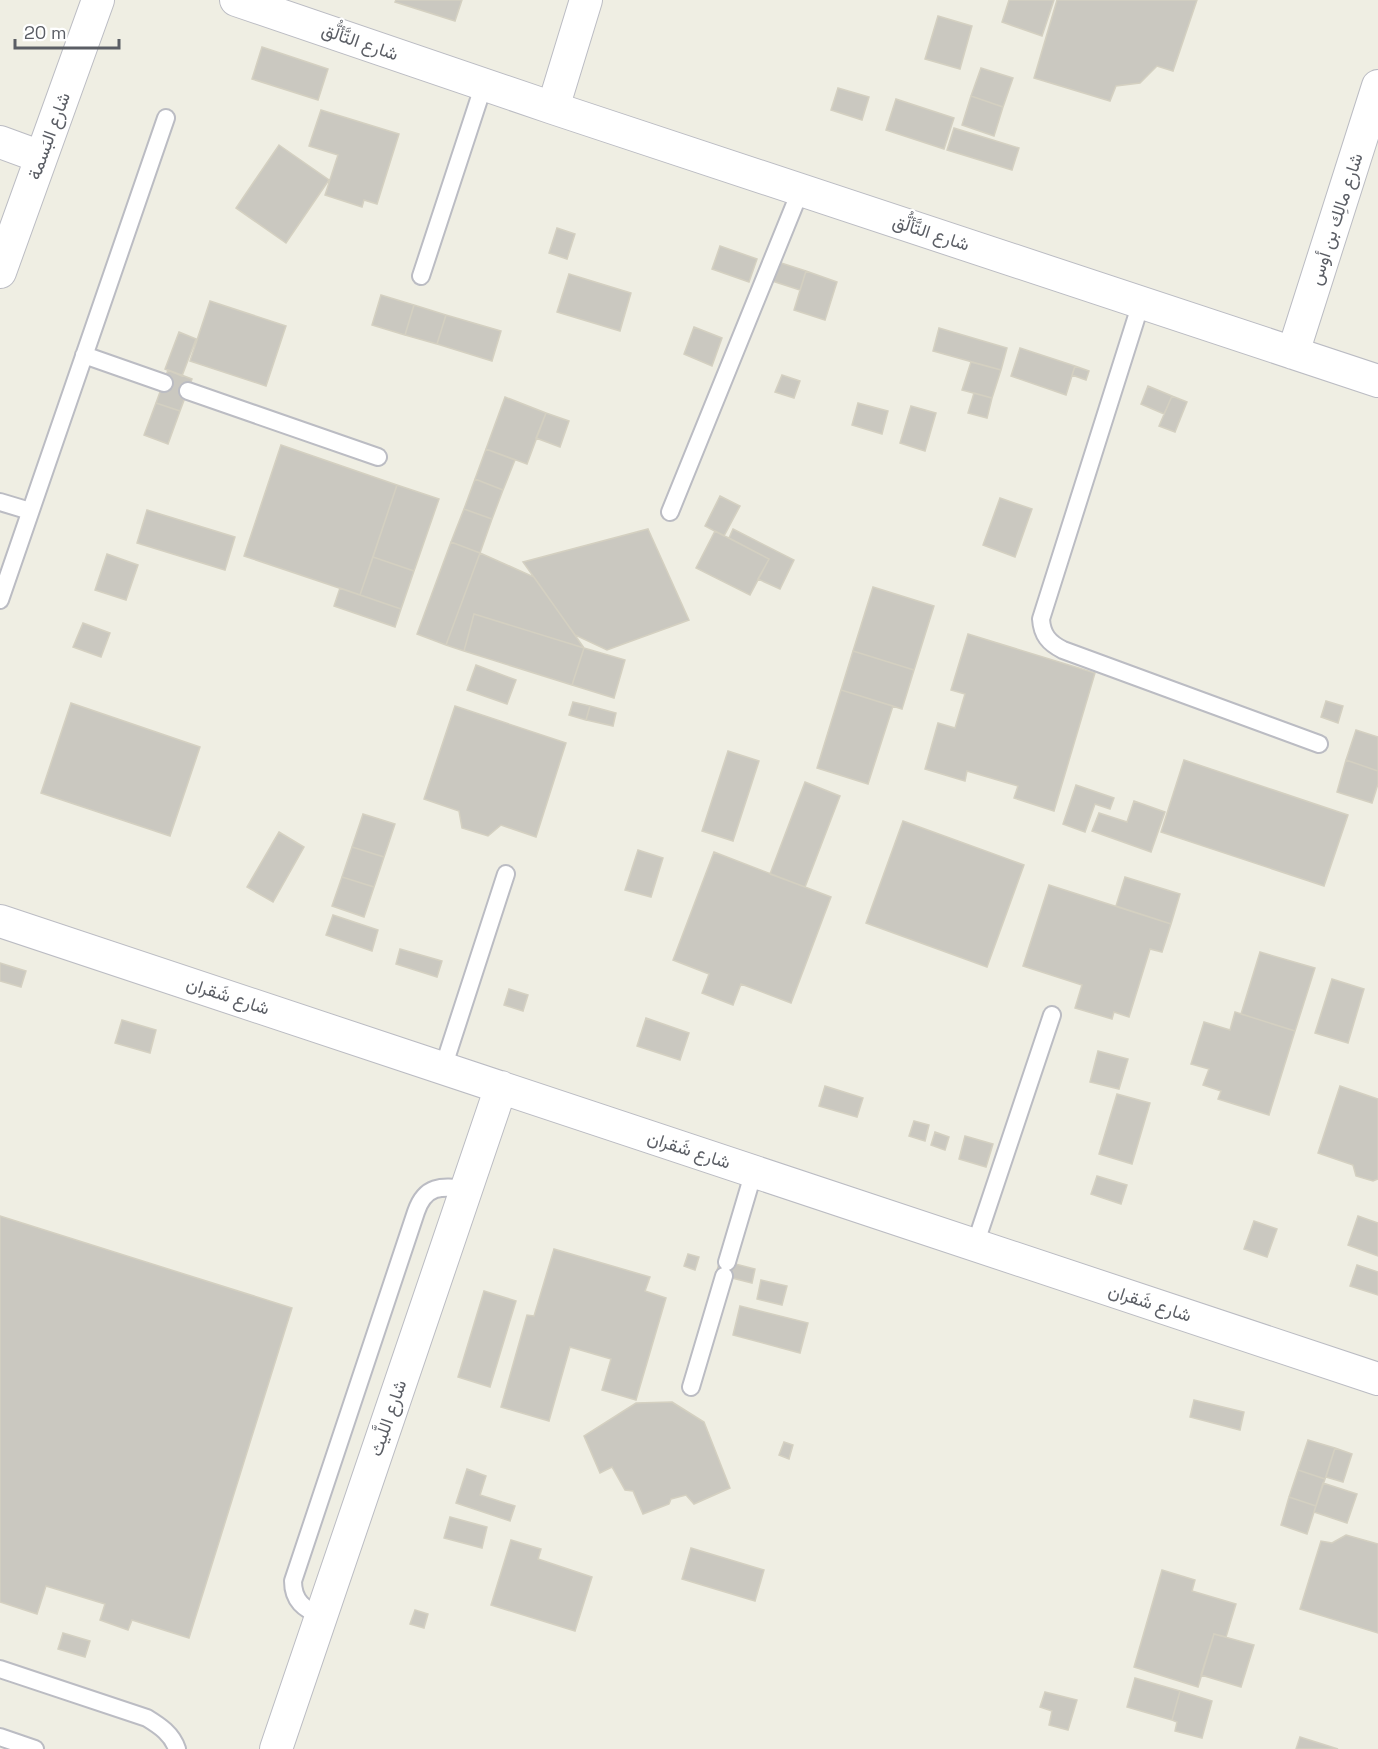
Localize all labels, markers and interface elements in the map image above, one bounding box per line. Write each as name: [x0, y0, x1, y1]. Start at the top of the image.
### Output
scale bar: [15, 12, 118, 50]
street label: شارع التَّألُّق: [319, 15, 402, 66]
text: 20 m: [24, 21, 67, 44]
street label: شارع البَسمة: [22, 89, 76, 183]
street label: شارع مالِك بن أوس: [1303, 150, 1369, 288]
street label: شارع التَّألُّق: [890, 206, 973, 257]
street label: شارع شَقران: [183, 971, 273, 1021]
street label: شارع شَقران: [644, 1125, 734, 1175]
street label: شارع شَقران: [1105, 1278, 1195, 1328]
street label: شارع اللَّيث: [362, 1376, 412, 1459]

